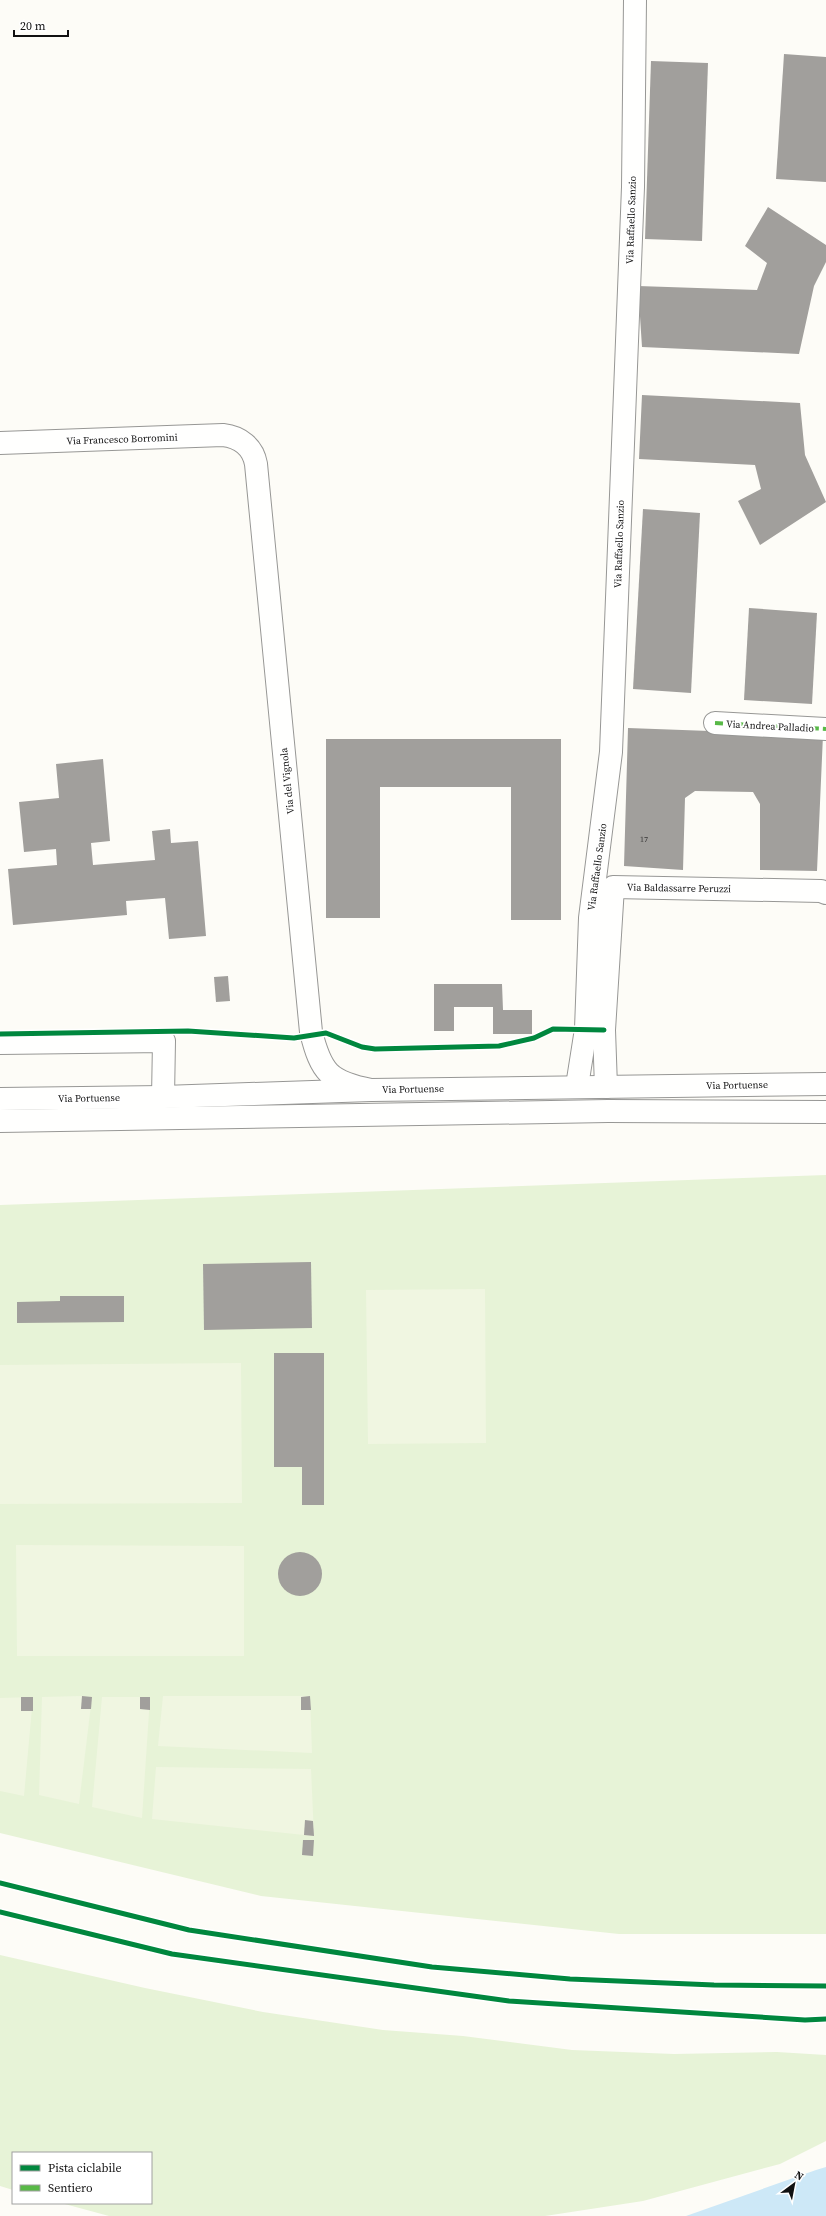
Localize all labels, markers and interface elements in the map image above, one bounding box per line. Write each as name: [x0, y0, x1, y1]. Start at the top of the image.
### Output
scale bar: [14, 12, 68, 38]
text: 20 m: [20, 18, 46, 34]
street label: Via Raffaello Sanzio: [623, 175, 639, 264]
street label: Via Francesco Borromini: [66, 431, 178, 447]
street label: Via Raffaello Sanzio: [611, 499, 627, 588]
street label: Via Andrea Palladio: [726, 717, 815, 735]
street label: Via del Vignola: [277, 746, 297, 815]
street label: Via Raffaello Sanzio: [584, 822, 610, 912]
house number: 17: [640, 834, 648, 845]
street label: Via Baldassarre Peruzzi: [627, 881, 731, 895]
street label: Via Portuense: [706, 1078, 768, 1092]
street label: Via Portuense: [382, 1082, 444, 1096]
street label: Via Portuense: [58, 1091, 120, 1105]
legend: [12, 2152, 152, 2204]
text: Pista ciclabile: [48, 2160, 122, 2176]
north arrow: [774, 2164, 814, 2204]
text: N: [792, 2167, 806, 2184]
text: Sentiero: [48, 2180, 93, 2196]

